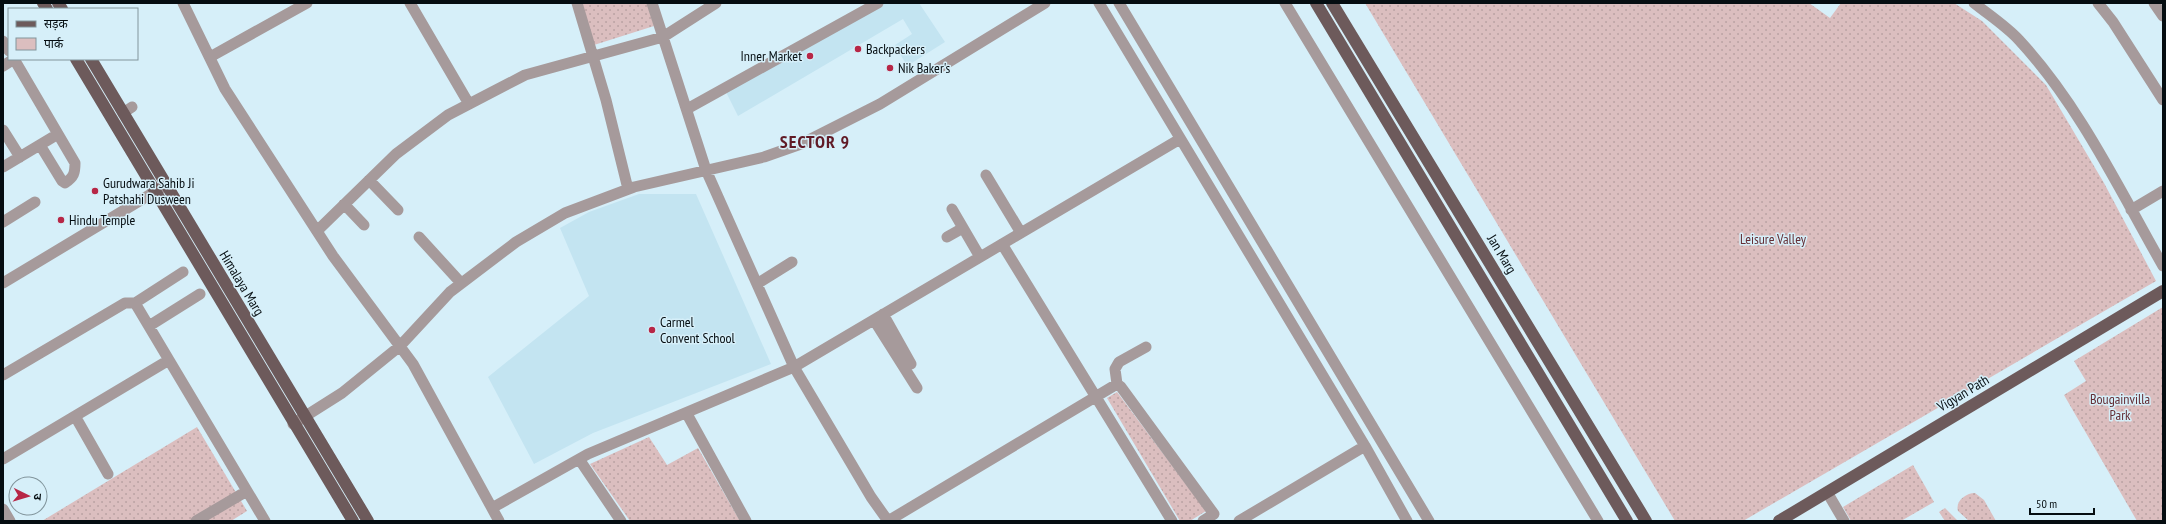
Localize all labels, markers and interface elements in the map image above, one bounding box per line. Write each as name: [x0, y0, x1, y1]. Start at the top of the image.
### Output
legend: [8, 8, 138, 60]
text: सड़क: [44, 16, 69, 31]
text: पार्क: [44, 36, 64, 51]
place label: Backpackers: [866, 40, 925, 58]
marker: Backpackers: [853, 44, 863, 54]
place label: Inner Market: [741, 47, 802, 65]
marker: Inner Market: [805, 51, 815, 61]
place label: Nik Baker's: [898, 59, 951, 77]
marker: Nik Baker's: [885, 63, 895, 73]
district label: SECTOR 9: [780, 130, 850, 153]
place label: Gurudwara Sahib Ji Patshahi Dusween: [103, 174, 194, 208]
marker: Gurudwara Sahib Ji Patshahi Dusween: [90, 186, 100, 196]
place label: Hindu Temple: [69, 211, 135, 229]
marker: Hindu Temple: [56, 215, 66, 225]
street label: Jan Marg: [1483, 230, 1521, 277]
park label: Leisure Valley: [1740, 230, 1807, 248]
street label: Himalaya Marg: [216, 247, 268, 319]
place label: Carmel Convent School: [660, 313, 736, 347]
marker: Carmel Convent School: [647, 325, 657, 335]
street label: Vigyan Path: [1933, 371, 1992, 416]
park label: Bougainvilla Park: [2090, 390, 2150, 424]
north arrow: [8, 476, 48, 516]
scale bar: [2030, 490, 2094, 516]
text: उ: [31, 493, 45, 501]
text: 50 m: [2036, 496, 2057, 511]

